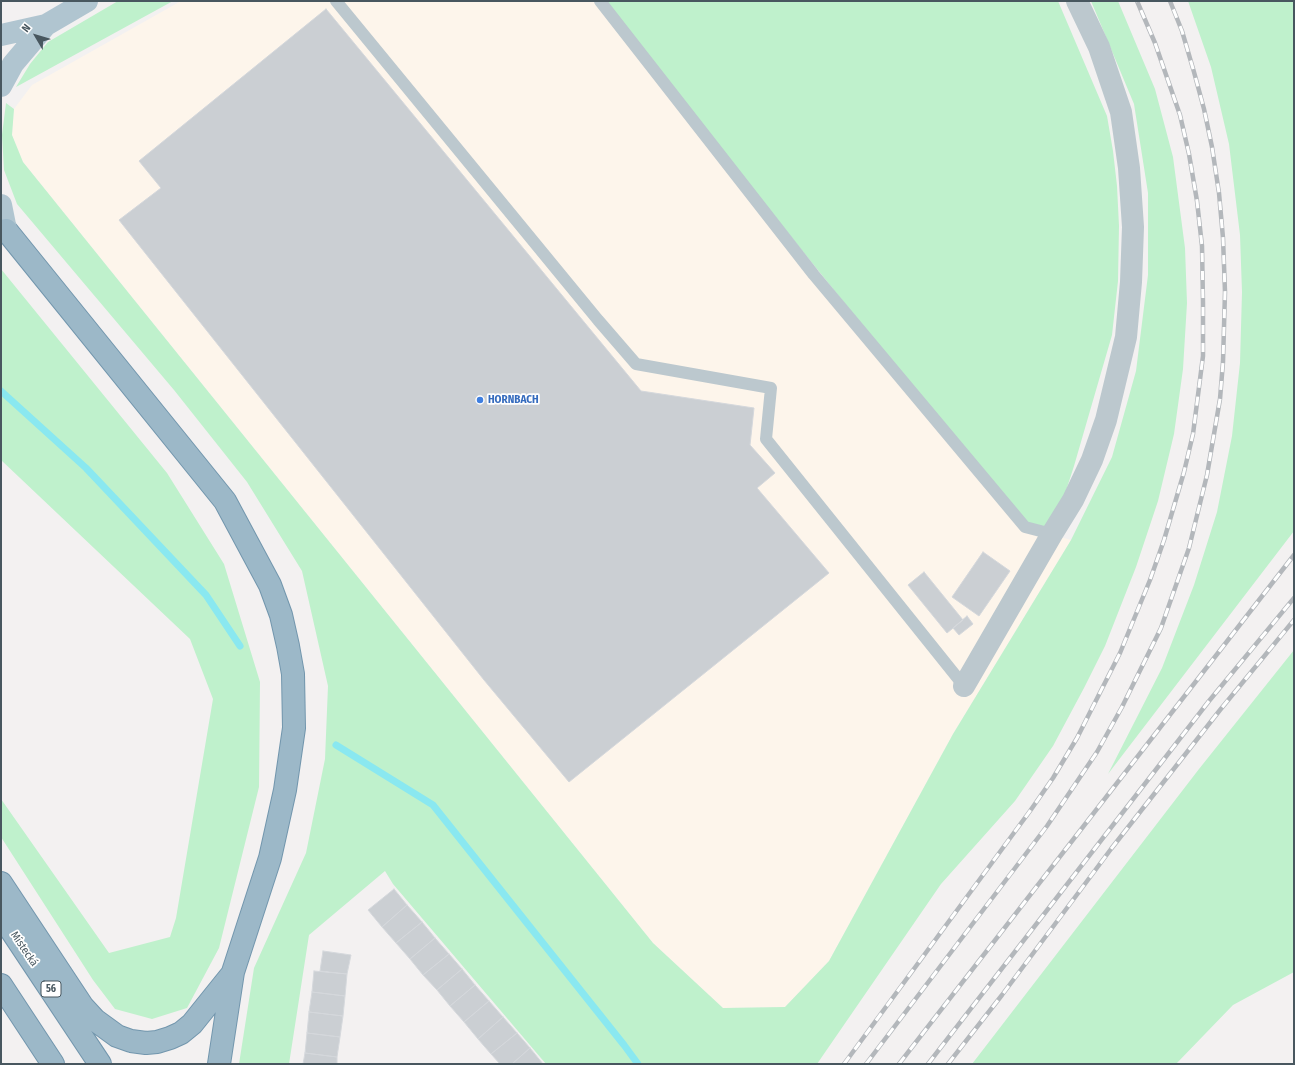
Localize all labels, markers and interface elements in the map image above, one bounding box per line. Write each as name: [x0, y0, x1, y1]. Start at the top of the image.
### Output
north arrow: [16, 16, 56, 56]
text: N: [19, 22, 33, 35]
place label: HORNBACH: [488, 393, 539, 407]
marker: HORNBACH: [475, 395, 485, 405]
street label: Místecká: [8, 929, 40, 969]
road number: 56: [41, 981, 61, 997]

